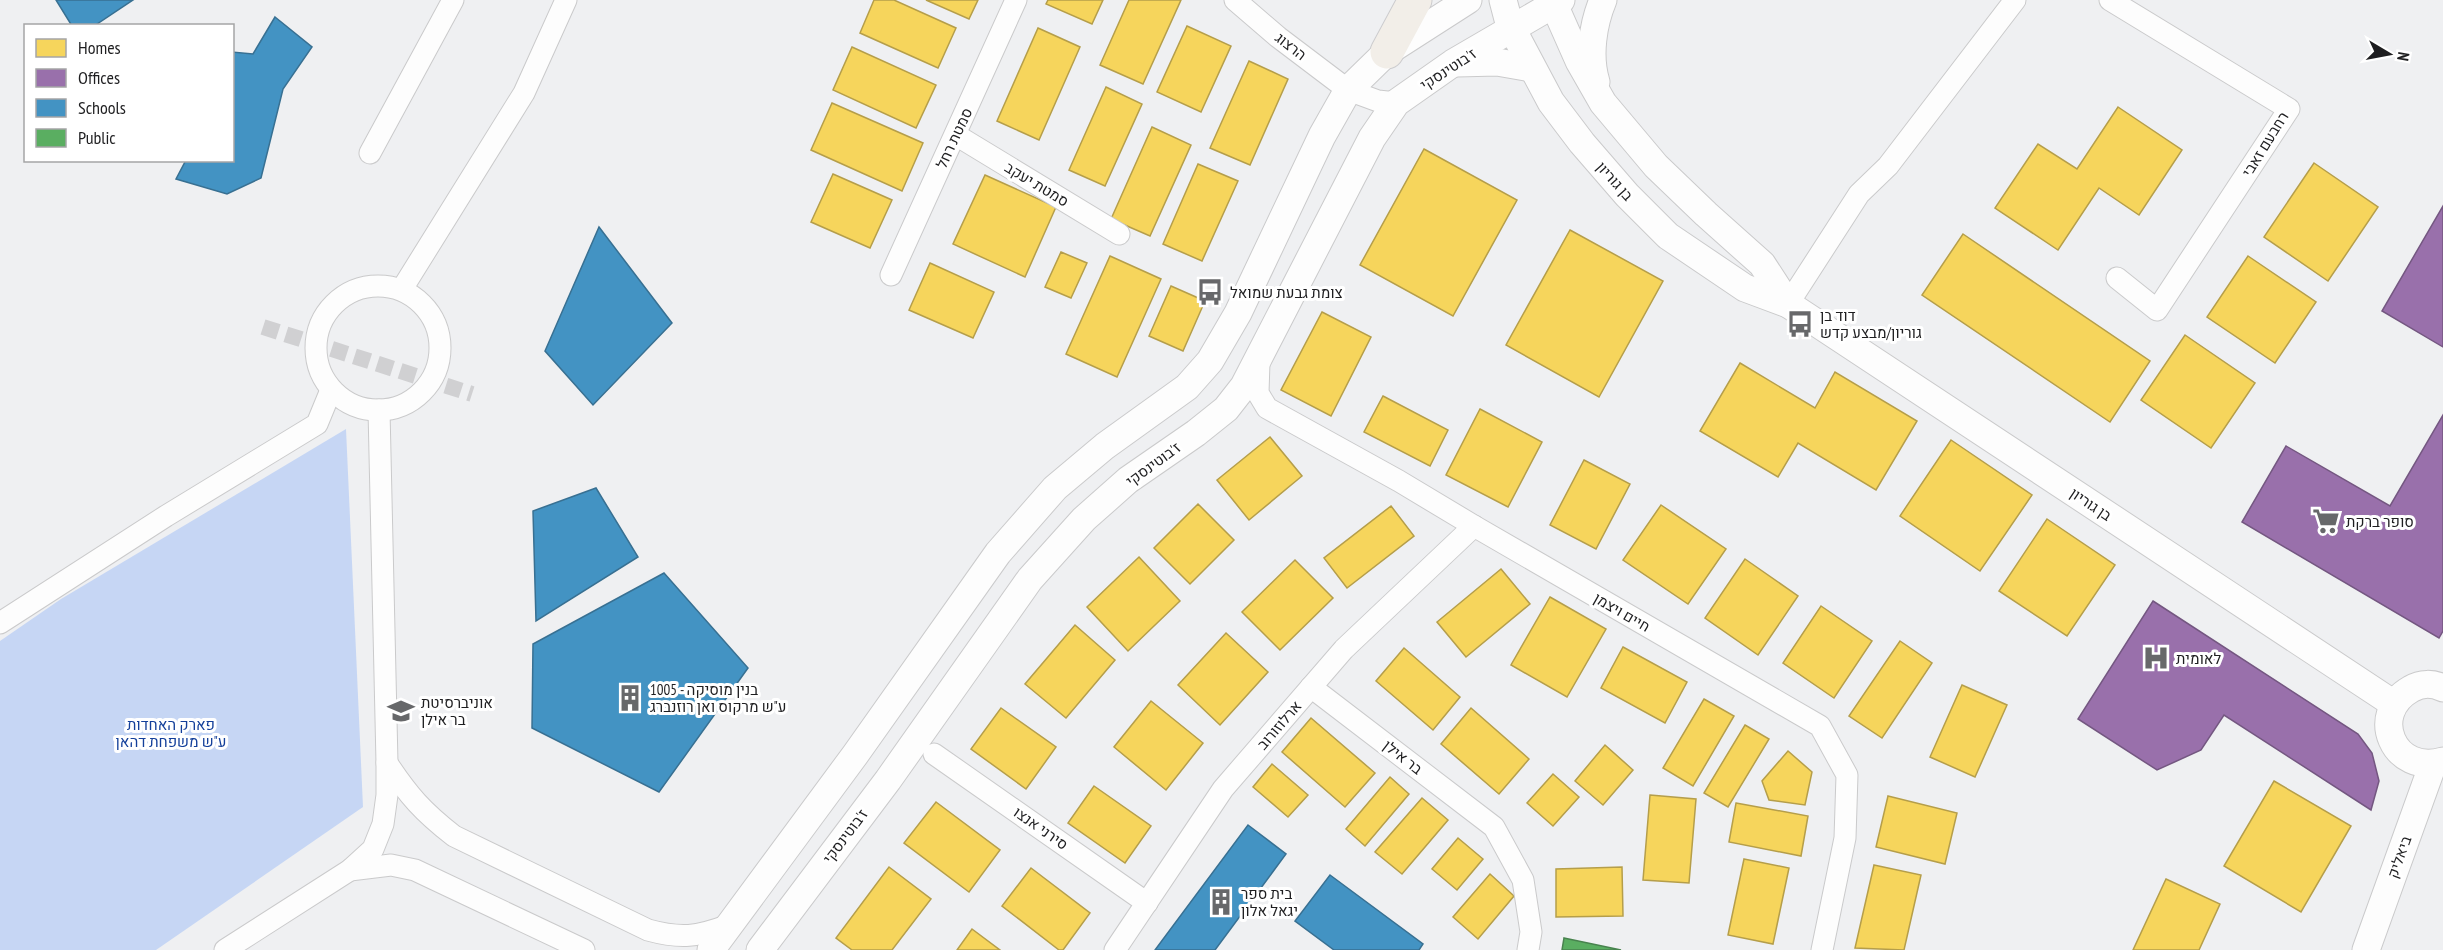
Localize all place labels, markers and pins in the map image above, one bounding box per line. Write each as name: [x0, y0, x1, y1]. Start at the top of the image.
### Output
bus stop icon: צומת גבעת שמואל: [1195, 277, 1225, 307]
place label: צומת גבעת שמואל: [1230, 283, 1343, 302]
place label: דוד בן גוריון/מבצע קדש: [1820, 306, 1922, 342]
bus stop icon: דוד בן גוריון/מבצע קדש: [1785, 309, 1815, 339]
supermarket icon: סופר ברקת: [2311, 506, 2341, 536]
place label: סופר ברקת: [2346, 512, 2414, 531]
hospital icon: לאומית: [2141, 643, 2171, 673]
place label: לאומית: [2176, 649, 2221, 668]
place label: 1005 - בנין מוסיקה ע"ש מרקוס ואן רוזנברג: [650, 680, 787, 716]
building icon: 1005 - בנין מוסיקה ע"ש מרקוס ואן רוזנברג: [615, 683, 645, 713]
place label: אוניברסיטת בר אילן: [421, 693, 493, 729]
school or university icon: אוניברסיטת בר אילן: [386, 696, 416, 726]
place label: בית ספר יגאל אלון: [1241, 884, 1298, 920]
building icon: בית ספר יגאל אלון: [1206, 887, 1236, 917]

